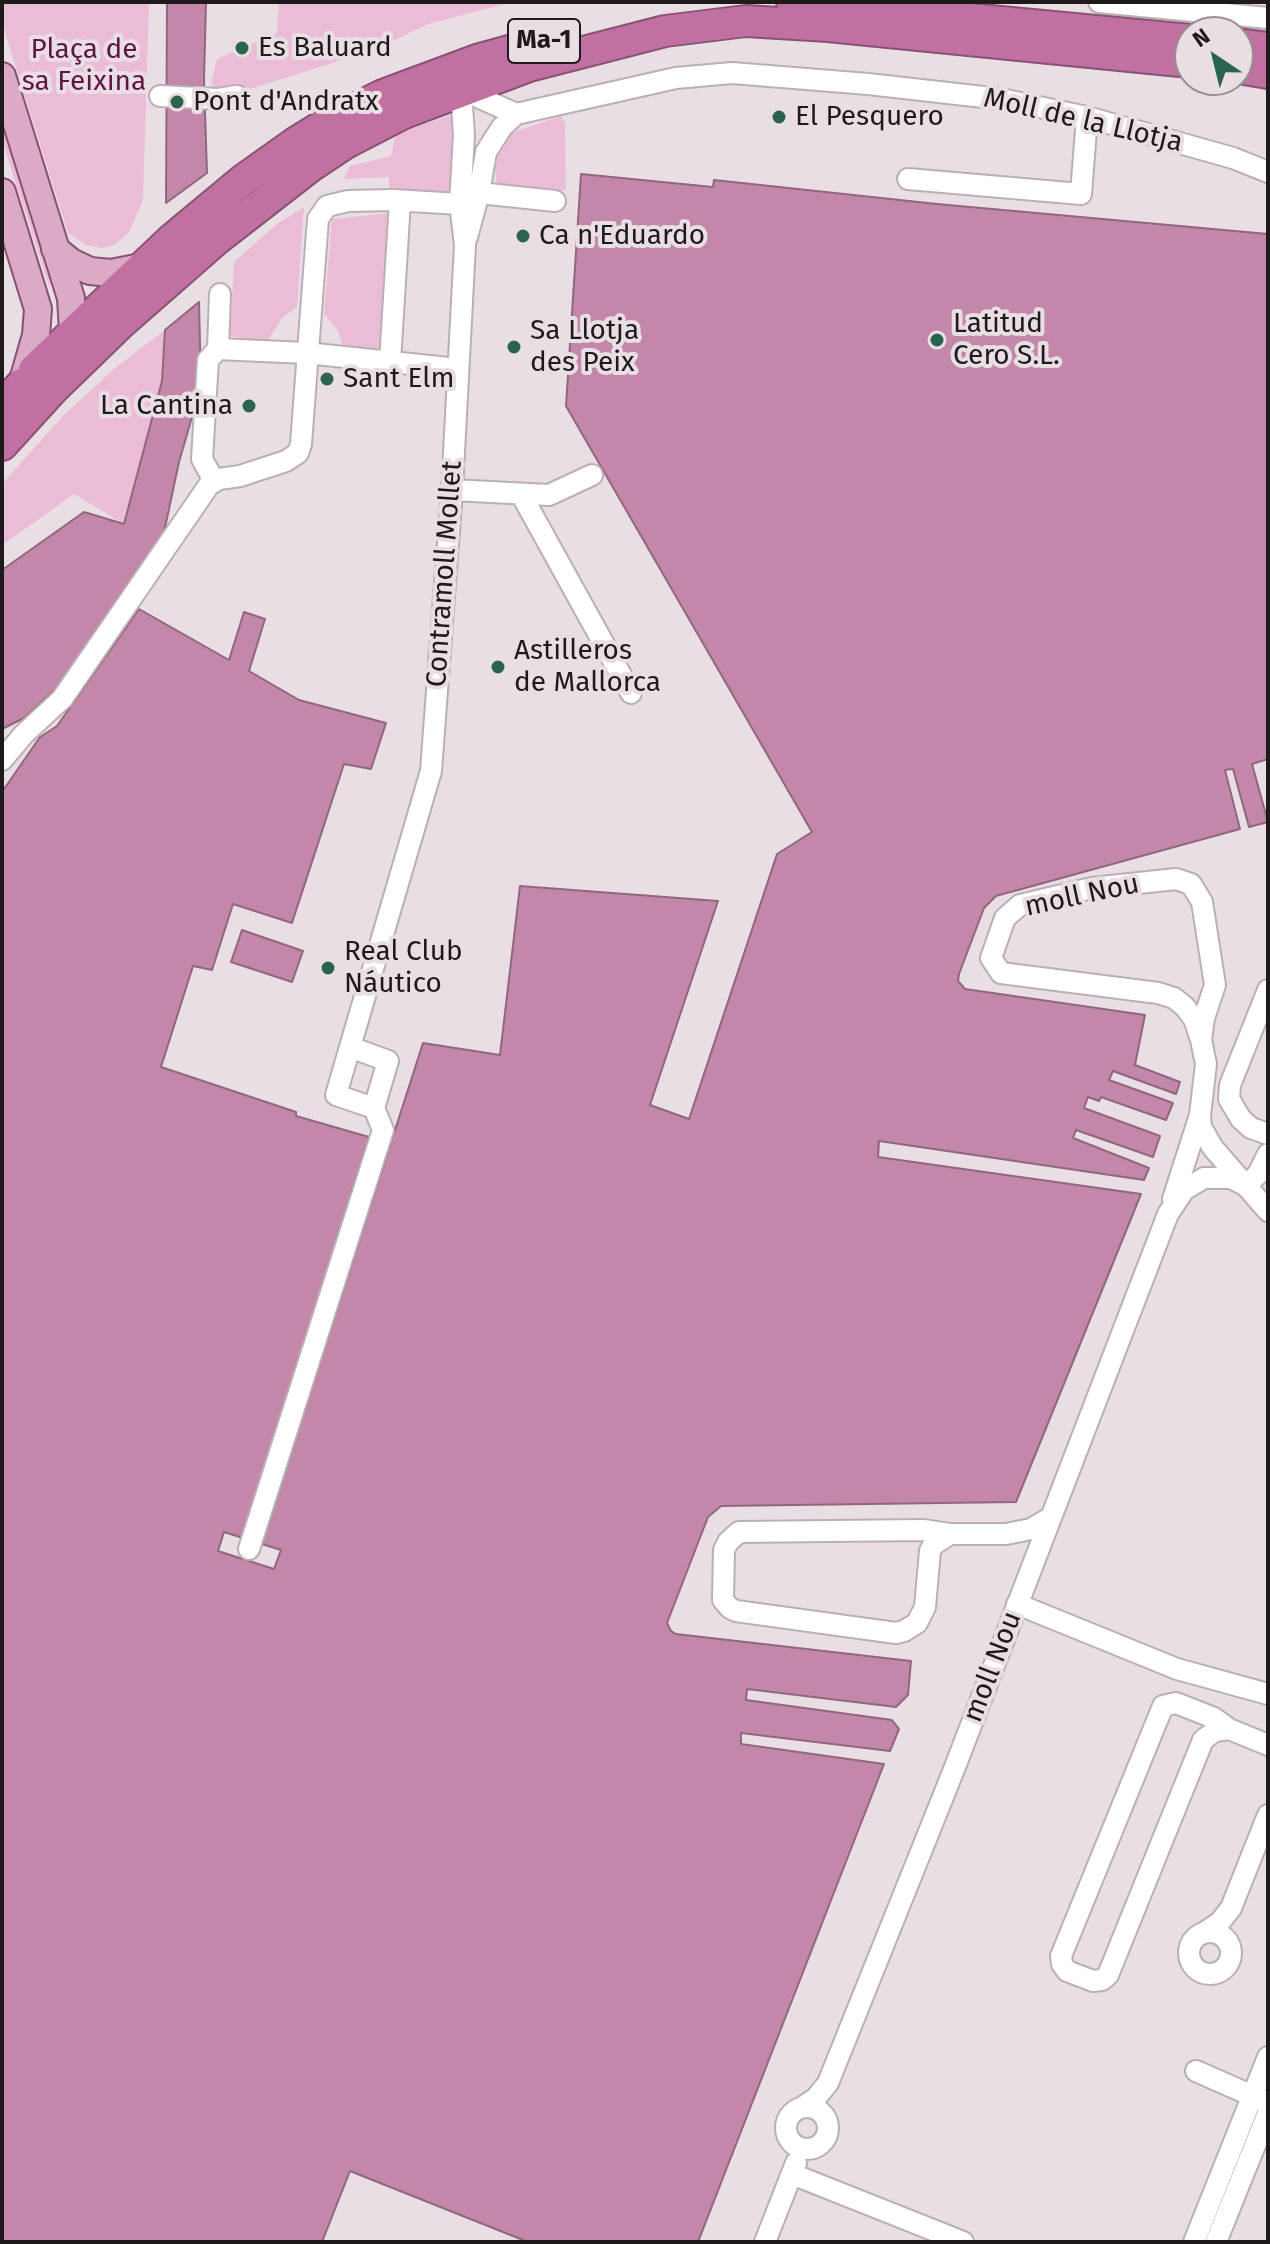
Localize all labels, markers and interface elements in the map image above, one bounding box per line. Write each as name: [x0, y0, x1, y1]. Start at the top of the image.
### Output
north arrow: [1174, 16, 1254, 96]
road number: Ma-1: [508, 19, 580, 63]
text: N: [1187, 22, 1215, 53]
place label: Es Baluard: [258, 31, 392, 65]
park label: Plaça de sa Feixina: [22, 33, 146, 99]
marker: Es Baluard: [233, 39, 251, 57]
street label: Moll de la Llotja: [980, 82, 1186, 160]
place label: Pont d'Andratx: [193, 85, 379, 119]
marker: Pont d'Andratx: [168, 93, 186, 111]
place label: El Pesquero: [795, 100, 944, 134]
marker: El Pesquero: [770, 108, 788, 126]
place label: Ca n'Eduardo: [539, 219, 705, 253]
marker: Ca n'Eduardo: [514, 227, 532, 245]
place label: Latitud Cero S.L.: [953, 307, 1060, 373]
place label: Sa Llotja des Peix: [530, 314, 639, 380]
marker: Latitud Cero S.L.: [928, 331, 946, 349]
marker: Sa Llotja des Peix: [505, 338, 523, 356]
place label: Sant Elm: [343, 362, 454, 396]
marker: Sant Elm: [318, 370, 336, 388]
place label: La Cantina: [100, 389, 233, 423]
marker: La Cantina: [240, 397, 258, 415]
street label: Contramoll Mollet: [420, 460, 470, 688]
place label: Astilleros de Mallorca: [514, 634, 661, 700]
marker: Astilleros de Mallorca: [489, 658, 507, 676]
street label: moll Nou: [1022, 868, 1142, 924]
place label: Real Club Náutico: [344, 935, 463, 1001]
marker: Real Club Náutico: [319, 959, 337, 977]
street label: moll Nou: [957, 1607, 1029, 1727]

